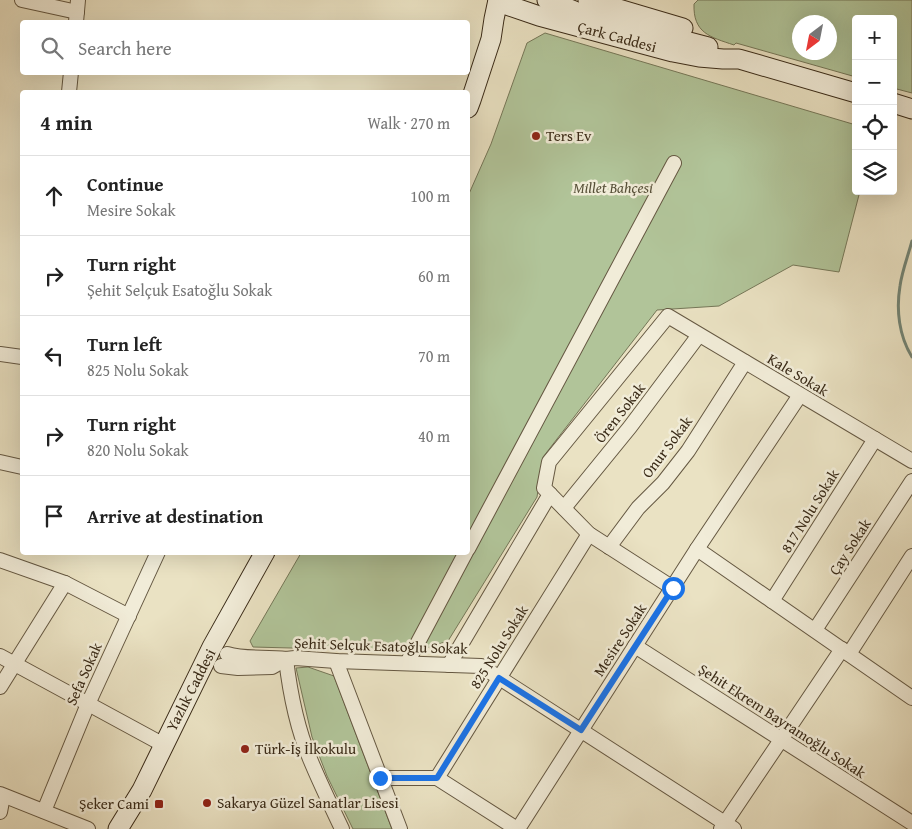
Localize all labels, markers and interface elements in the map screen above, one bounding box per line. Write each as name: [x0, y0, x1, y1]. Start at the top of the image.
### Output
north arrow: [792, 15, 837, 60]
map controls: [852, 15, 897, 195]
button: +: [852, 15, 897, 60]
street label: Çark Caddesi: [575, 16, 659, 57]
search box: [20, 20, 470, 75]
icon: search: [38, 34, 66, 62]
text: Search here: [78, 34, 172, 62]
button: −: [852, 60, 897, 105]
button: locate: [852, 105, 897, 150]
text: 4 min: [40, 107, 92, 138]
text: Walk · 270 m: [367, 111, 450, 135]
place label: Ters Ev: [546, 125, 592, 146]
marker: Ters Ev: [530, 130, 542, 142]
button: layers: [852, 150, 897, 195]
text: Continue: [87, 170, 164, 198]
park label: Millet Bahçesi: [573, 177, 653, 198]
icon: ahead: [40, 182, 68, 210]
text: 100 m: [410, 184, 450, 208]
text: Mesire Sokak: [87, 198, 176, 222]
text: Turn right: [87, 250, 176, 278]
icon: right: [40, 262, 68, 290]
text: 60 m: [418, 264, 450, 288]
text: Şehit Selçuk Esatoğlu Sokak: [87, 278, 272, 302]
text: Turn left: [87, 330, 162, 358]
icon: left: [40, 342, 68, 370]
text: 70 m: [418, 344, 450, 368]
street label: Kale Sokak: [764, 348, 833, 401]
text: 825 Nolu Sokak: [87, 358, 189, 382]
street label: Ören Sokak: [589, 378, 650, 447]
text: Turn right: [87, 410, 176, 438]
street label: Onur Sokak: [636, 411, 697, 482]
icon: right: [40, 422, 68, 450]
text: 40 m: [418, 424, 450, 448]
text: 820 Nolu Sokak: [87, 438, 189, 462]
street label: 817 Nolu Sokak: [775, 464, 844, 557]
icon: arrive: [40, 502, 68, 530]
text: Arrive at destination: [87, 502, 263, 530]
street label: Çay Sokak: [824, 514, 876, 579]
route start: [662, 577, 685, 600]
street label: Mesire Sokak: [588, 599, 651, 680]
street label: 825 Nolu Sokak: [464, 600, 533, 693]
street label: Şehit Selçuk Esatoğlu Sokak: [294, 632, 469, 659]
street label: Sefa Sokak: [60, 639, 107, 709]
street label: Yazlık Caddesi: [161, 645, 220, 734]
street label: Şehit Ekrem Bayramoğlu Sokak: [694, 658, 870, 783]
place label: Türk-İş İlkokulu: [255, 738, 357, 759]
marker: Türk-İş İlkokulu: [239, 743, 251, 755]
route end: [369, 767, 392, 790]
place label: Sakarya Güzel Sanatlar Lisesi: [217, 792, 399, 813]
place label: Şeker Cami: [79, 793, 149, 814]
marker: Sakarya Güzel Sanatlar Lisesi: [201, 797, 213, 809]
marker: Şeker Cami: [153, 798, 165, 810]

